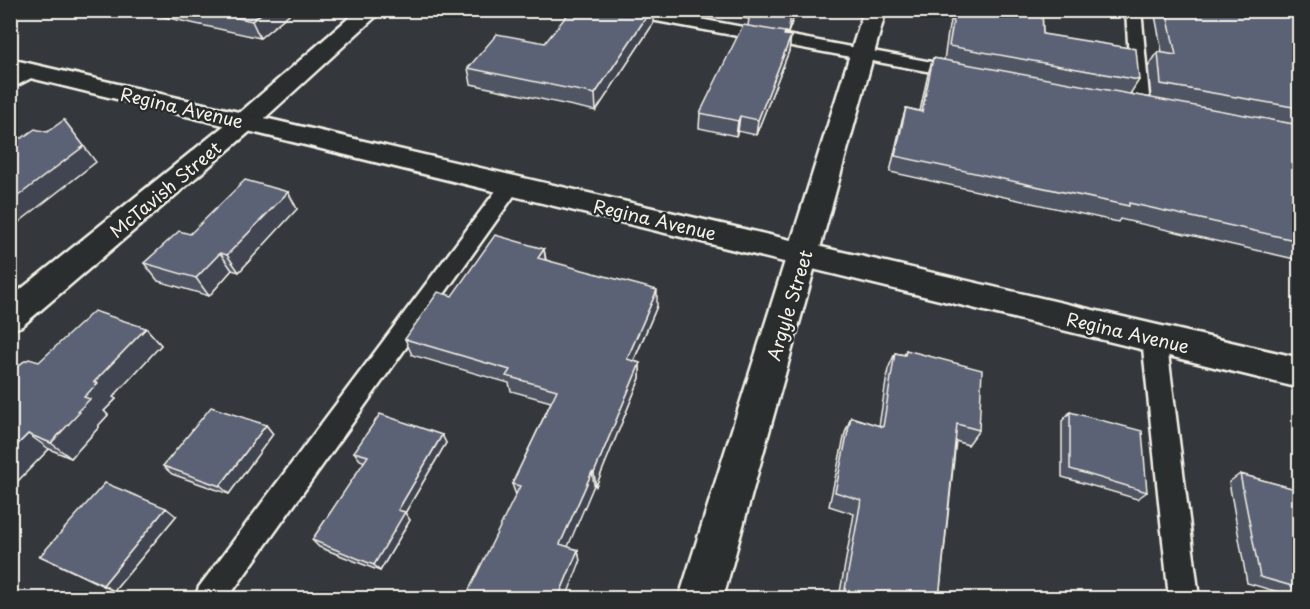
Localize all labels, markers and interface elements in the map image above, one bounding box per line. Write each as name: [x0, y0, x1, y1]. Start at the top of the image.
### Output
street label: Regina Avenue: [118, 80, 246, 134]
street label: McTavish Street: [103, 134, 227, 244]
street label: Regina Avenue: [591, 192, 719, 246]
street label: Argyle Street: [759, 246, 819, 364]
street label: Regina Avenue: [1064, 305, 1192, 359]

